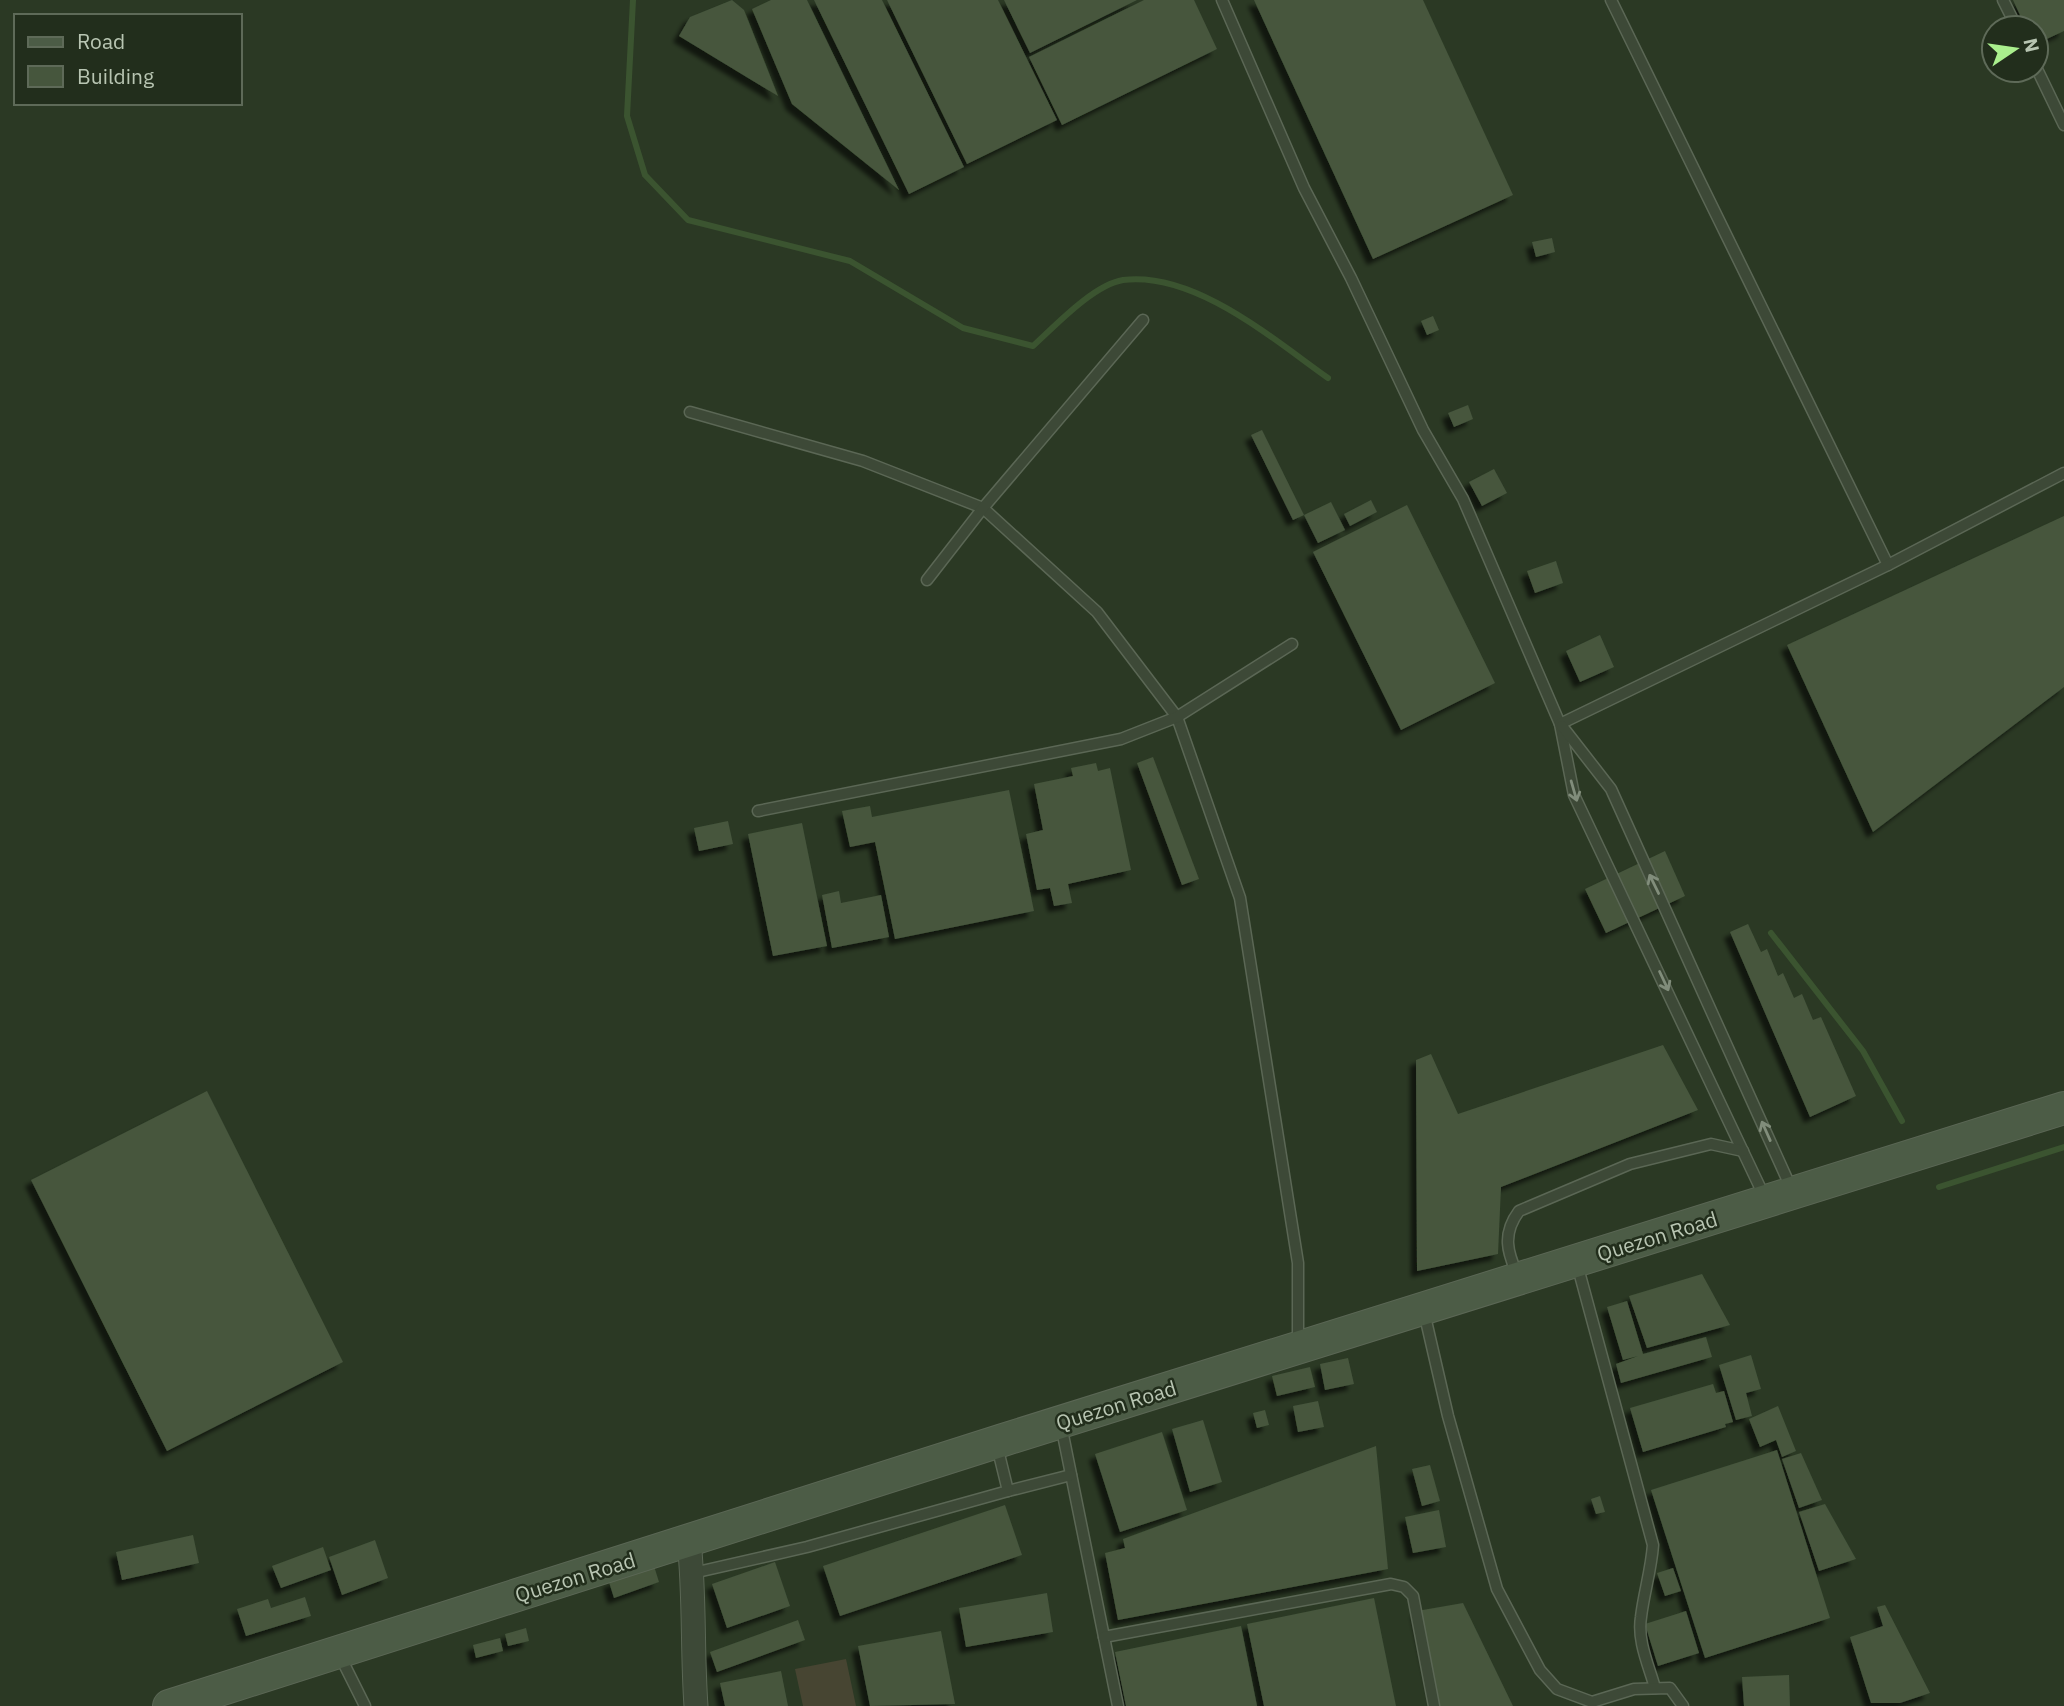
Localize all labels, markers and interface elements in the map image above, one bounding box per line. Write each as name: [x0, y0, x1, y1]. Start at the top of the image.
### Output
legend: [14, 14, 242, 105]
north arrow: [1980, 14, 2050, 84]
text: Road: [77, 27, 125, 55]
text: N: [2018, 36, 2045, 55]
text: Building: [77, 62, 154, 90]
one-way arrow: [1569, 779, 1582, 801]
one-way arrow: [1646, 874, 1660, 895]
one-way arrow: [1658, 970, 1671, 991]
one-way arrow: [1759, 1121, 1772, 1142]
street label: Quezon Road: [1593, 1204, 1721, 1268]
street label: Quezon Road: [1052, 1373, 1180, 1437]
street label: Quezon Road: [511, 1545, 639, 1609]

